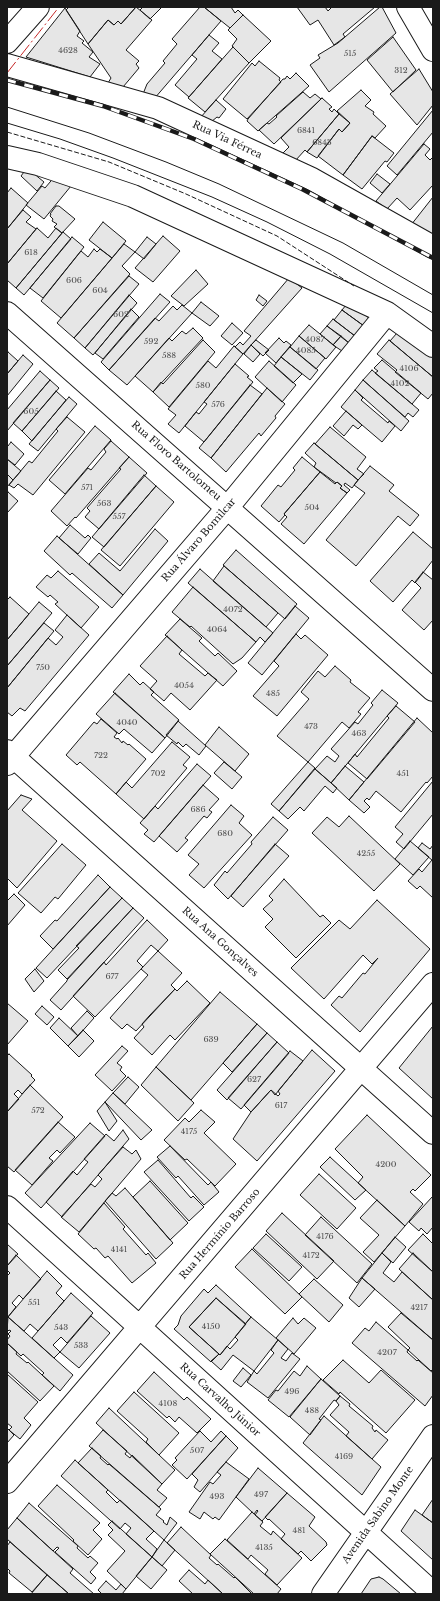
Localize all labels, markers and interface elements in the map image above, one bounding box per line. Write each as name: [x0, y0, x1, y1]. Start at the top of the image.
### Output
house number: 4628: [58, 46, 78, 56]
house number: 515: [344, 49, 356, 59]
house number: 312: [394, 66, 408, 76]
street label: Rua Via Férrea: [190, 119, 264, 161]
house number: 6841: [297, 126, 315, 136]
house number: 6843: [312, 138, 332, 148]
house number: 618: [24, 248, 38, 258]
house number: 606: [66, 276, 82, 286]
house number: 604: [92, 286, 108, 296]
house number: 602: [113, 310, 129, 320]
house number: 4087: [305, 335, 325, 345]
house number: 592: [144, 337, 158, 347]
house number: 4085: [296, 346, 316, 356]
house number: 588: [162, 351, 176, 361]
house number: 4106: [399, 364, 419, 374]
house number: 4102: [391, 379, 409, 389]
house number: 580: [195, 381, 211, 391]
house number: 576: [211, 400, 225, 410]
house number: 605: [23, 407, 39, 417]
street label: Rua Floro Bartolomeu: [129, 419, 223, 503]
house number: 571: [81, 483, 93, 493]
street label: Rua Álvaro Bomilcar: [159, 496, 239, 584]
house number: 563: [97, 499, 111, 509]
house number: 504: [305, 503, 319, 513]
house number: 557: [112, 512, 126, 522]
house number: 4072: [223, 605, 243, 615]
house number: 4064: [207, 625, 227, 635]
house number: 750: [36, 663, 50, 673]
house number: 4054: [174, 681, 194, 691]
house number: 485: [266, 689, 280, 699]
house number: 4040: [117, 718, 137, 728]
house number: 473: [304, 722, 318, 732]
house number: 463: [352, 729, 366, 739]
house number: 722: [94, 751, 108, 761]
house number: 702: [151, 769, 165, 779]
house number: 451: [397, 769, 409, 779]
house number: 686: [190, 805, 206, 815]
house number: 680: [217, 829, 233, 839]
house number: 4255: [357, 849, 375, 859]
street label: Rua Ana Gonçalves: [179, 905, 261, 979]
house number: 677: [105, 972, 119, 982]
house number: 639: [203, 1035, 219, 1045]
house number: 627: [247, 1075, 261, 1085]
house number: 617: [275, 1101, 287, 1111]
house number: 572: [31, 1106, 45, 1116]
house number: 4175: [181, 1127, 197, 1137]
house number: 4200: [375, 1160, 397, 1170]
street label: Rua Hermínio Barroso: [177, 1186, 263, 1282]
house number: 4176: [316, 1232, 334, 1242]
house number: 4141: [111, 1245, 127, 1255]
house number: 4172: [302, 1251, 320, 1261]
house number: 551: [28, 1298, 40, 1308]
house number: 4217: [410, 1303, 428, 1313]
house number: 4150: [202, 1322, 220, 1332]
house number: 543: [54, 1323, 68, 1333]
house number: 533: [74, 1341, 88, 1351]
house number: 4207: [377, 1348, 397, 1358]
street label: Rua Carvalho Júnior: [177, 1361, 263, 1439]
house number: 496: [285, 1387, 299, 1397]
house number: 4108: [159, 1399, 177, 1409]
house number: 488: [305, 1406, 319, 1416]
house number: 507: [190, 1446, 204, 1456]
house number: 4169: [335, 1452, 353, 1462]
street label: Avenida Sabino Monte: [340, 1464, 416, 1566]
house number: 497: [254, 1490, 268, 1500]
house number: 493: [210, 1492, 224, 1502]
house number: 481: [292, 1526, 306, 1536]
house number: 4135: [255, 1543, 273, 1553]

